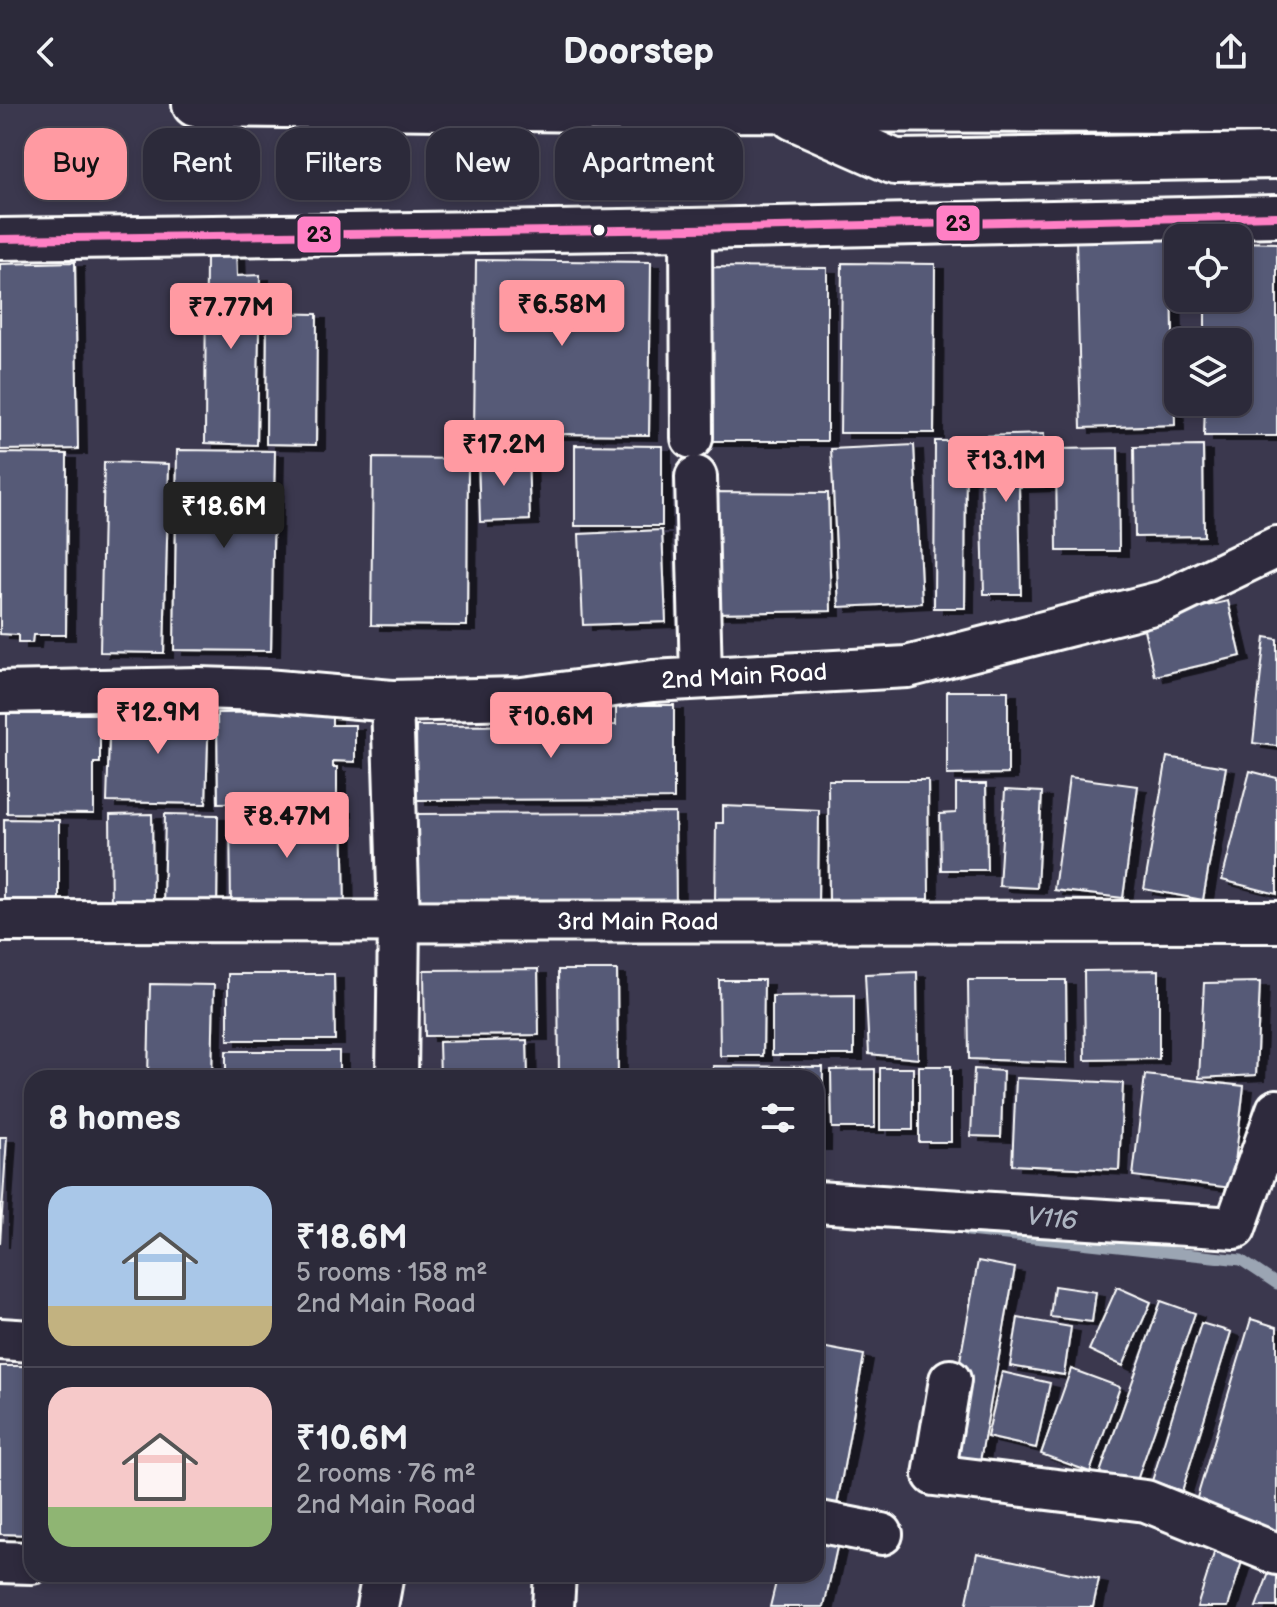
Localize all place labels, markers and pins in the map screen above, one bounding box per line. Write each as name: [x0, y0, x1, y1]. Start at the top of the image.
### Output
unlabelled marker: [591, 222, 607, 238]
pin: ₹6.58M: [497, 280, 627, 348]
pin: ₹7.77M: [166, 283, 296, 351]
pin: ₹17.2M: [439, 420, 569, 488]
pin: ₹13.1M: [941, 436, 1071, 504]
pin: ₹18.6M: [159, 482, 289, 550]
pin: ₹12.9M: [93, 688, 223, 756]
pin: ₹10.6M: [486, 692, 616, 760]
pin: ₹8.47M: [222, 792, 352, 860]

